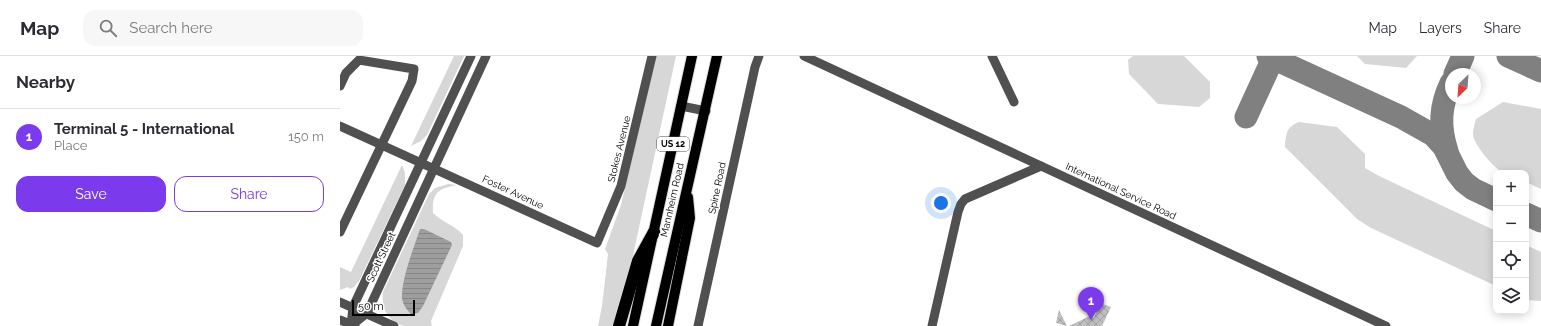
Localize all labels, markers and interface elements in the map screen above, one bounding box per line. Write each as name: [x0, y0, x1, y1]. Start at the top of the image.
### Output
search box: [83, 10, 363, 46]
text: Map: [20, 17, 59, 39]
icon: search: [97, 17, 119, 39]
text: Search here: [129, 19, 213, 37]
text: Map: [1369, 20, 1397, 36]
text: Layers: [1419, 20, 1462, 36]
text: Share: [1484, 20, 1521, 36]
north arrow: [1445, 68, 1481, 104]
text: Nearby: [16, 72, 75, 92]
street label: Stokes Avenue: [605, 114, 633, 183]
text: Terminal 5 - International: [54, 120, 234, 138]
text: 1: [26, 129, 32, 144]
text: 150 m: [288, 129, 324, 144]
road number: US 12: [657, 137, 689, 151]
text: Place: [54, 138, 87, 153]
street label: Spine Road: [706, 161, 728, 215]
street label: International Service Road: [1064, 161, 1178, 221]
street label: Mannheim Road: [658, 162, 686, 238]
map controls: [1493, 170, 1529, 314]
button: +: [1493, 170, 1529, 206]
street label: Foster Avenue: [481, 173, 545, 211]
button: Save: [16, 176, 166, 212]
button: Share: [174, 176, 324, 212]
your location: [931, 193, 951, 213]
button: −: [1493, 206, 1529, 242]
street label: Scott Street: [365, 229, 398, 284]
button: locate: [1493, 242, 1529, 278]
button: layers: [1493, 278, 1529, 314]
pin: 1: [1078, 287, 1104, 320]
scale bar: [352, 298, 415, 317]
text: 50 m: [358, 300, 384, 313]

